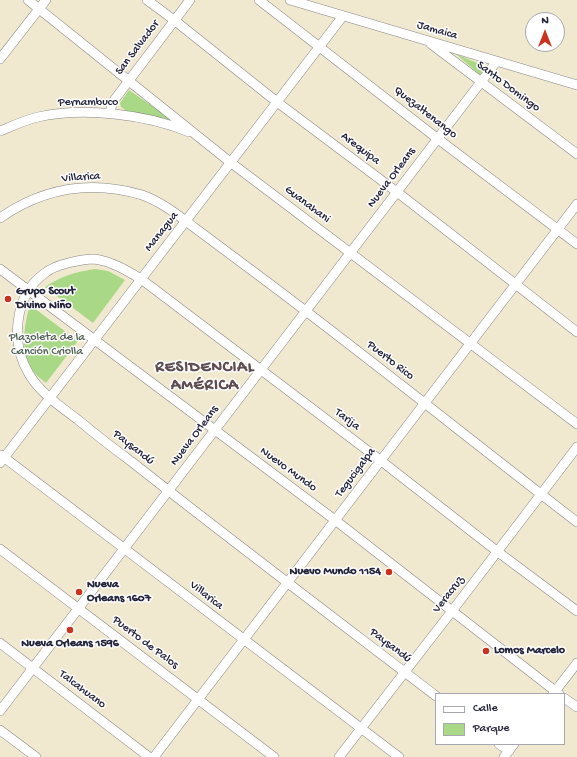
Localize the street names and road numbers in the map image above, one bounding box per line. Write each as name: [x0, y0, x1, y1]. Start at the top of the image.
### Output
street label: San Salvador: [113, 18, 163, 78]
street label: Jamaica: [415, 18, 459, 44]
street label: Santo Domingo: [473, 58, 543, 116]
street label: Quezaltenango: [390, 84, 460, 142]
street label: Pernambuco: [58, 96, 118, 110]
street label: Arequipa: [337, 130, 383, 168]
street label: Nueva Orleans: [365, 145, 419, 211]
street label: Villarica: [61, 169, 101, 187]
street label: Guanahani: [281, 183, 333, 227]
street label: Managua: [142, 209, 182, 255]
street label: Puerto Rico: [364, 338, 416, 384]
street label: Nueva Orleans: [168, 403, 222, 469]
street label: Tarija: [331, 406, 363, 434]
street label: Paysandú: [109, 427, 157, 469]
street label: Nuevo Mundo: [257, 445, 319, 495]
street label: Tegucigalpa: [333, 445, 379, 501]
street label: Veracruz: [430, 574, 468, 616]
street label: Villarica: [186, 578, 226, 614]
street label: Puerto de Palos: [109, 613, 181, 673]
street label: Paysandú: [366, 626, 414, 666]
street label: Talcahuano: [56, 668, 108, 712]

